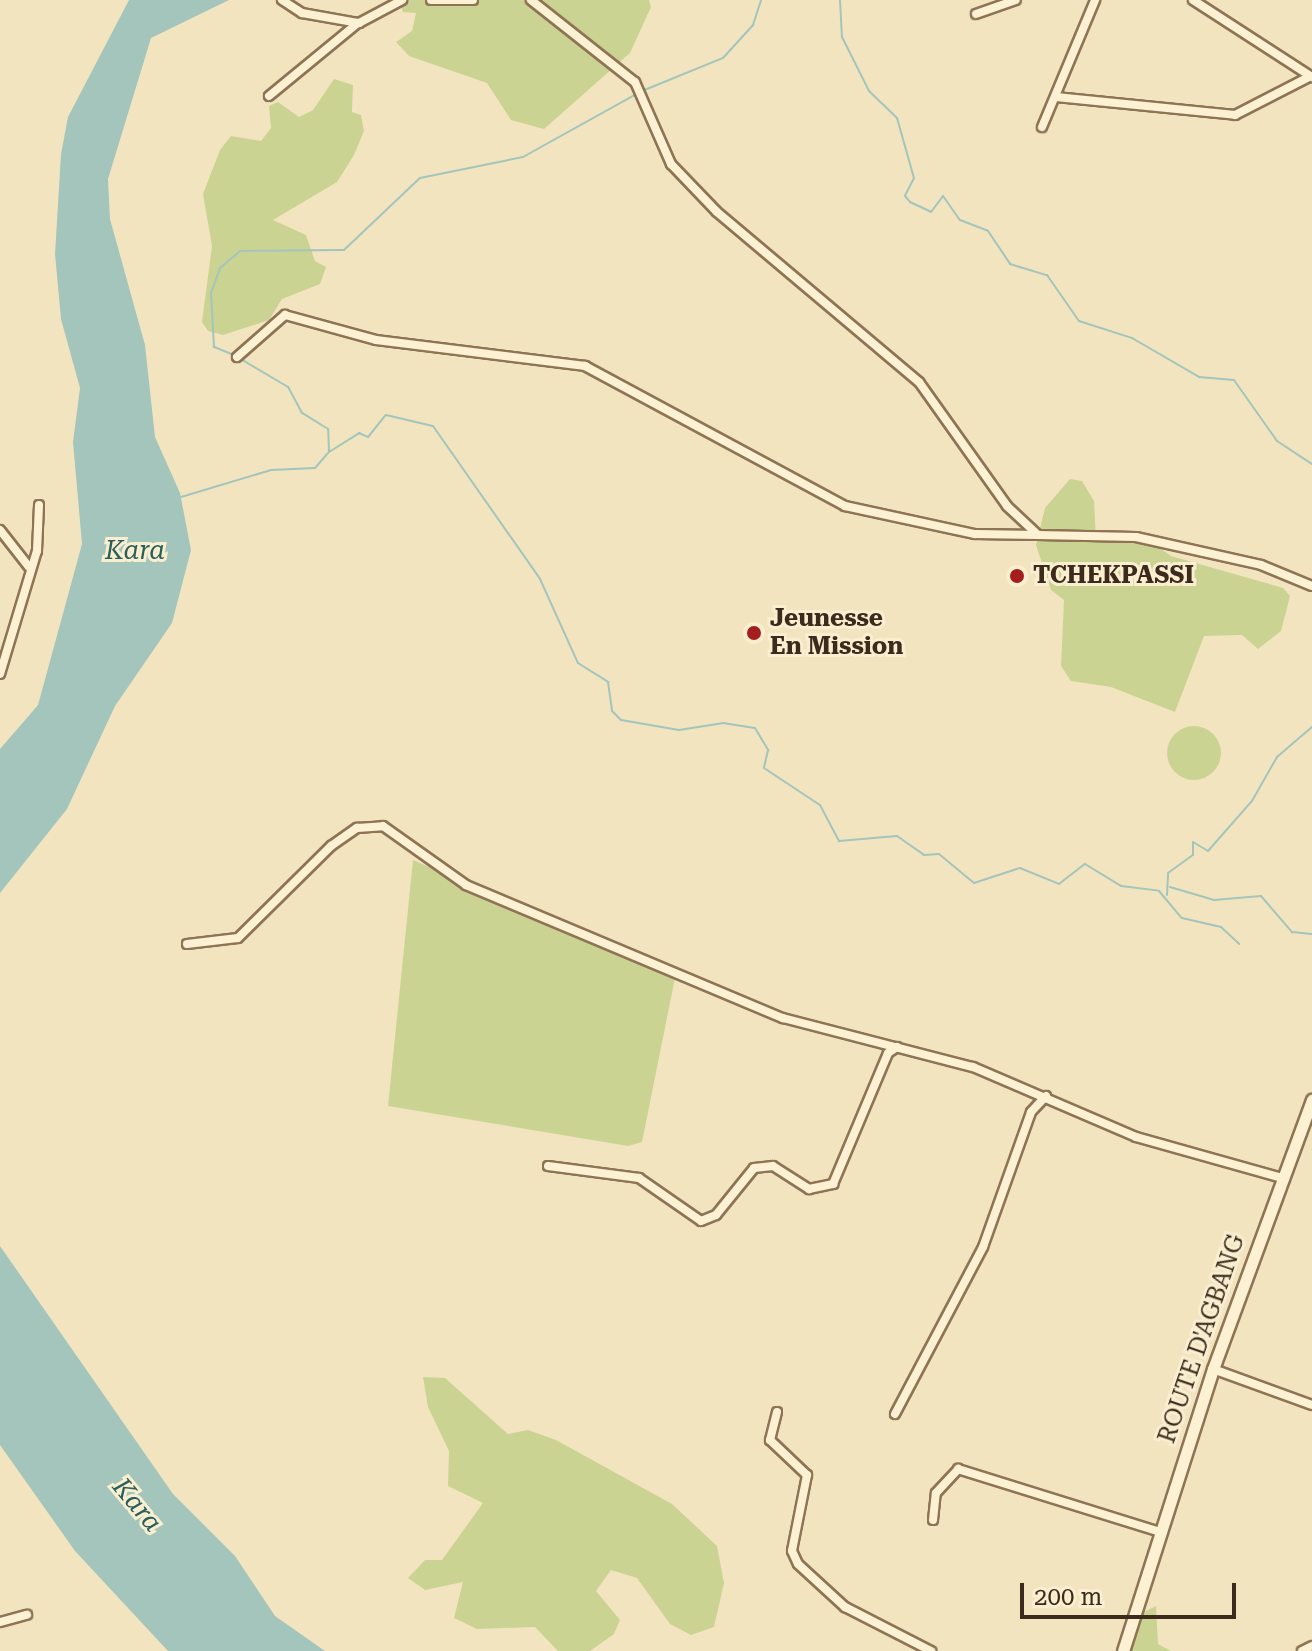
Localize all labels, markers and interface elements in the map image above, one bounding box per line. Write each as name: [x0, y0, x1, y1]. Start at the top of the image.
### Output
water label: Kara: [105, 535, 165, 567]
place label: TCHEKPASSI: [1033, 562, 1194, 590]
marker: TCHEKPASSI: [1008, 567, 1026, 585]
place label: Jeunesse En Mission: [770, 605, 903, 661]
marker: Jeunesse En Mission: [745, 624, 763, 642]
street label: ROUTE D'AGBANG: [1153, 1231, 1251, 1447]
water label: Kara: [106, 1472, 168, 1538]
scale bar: [1024, 1567, 1240, 1617]
text: 200 m: [1034, 1583, 1102, 1611]

